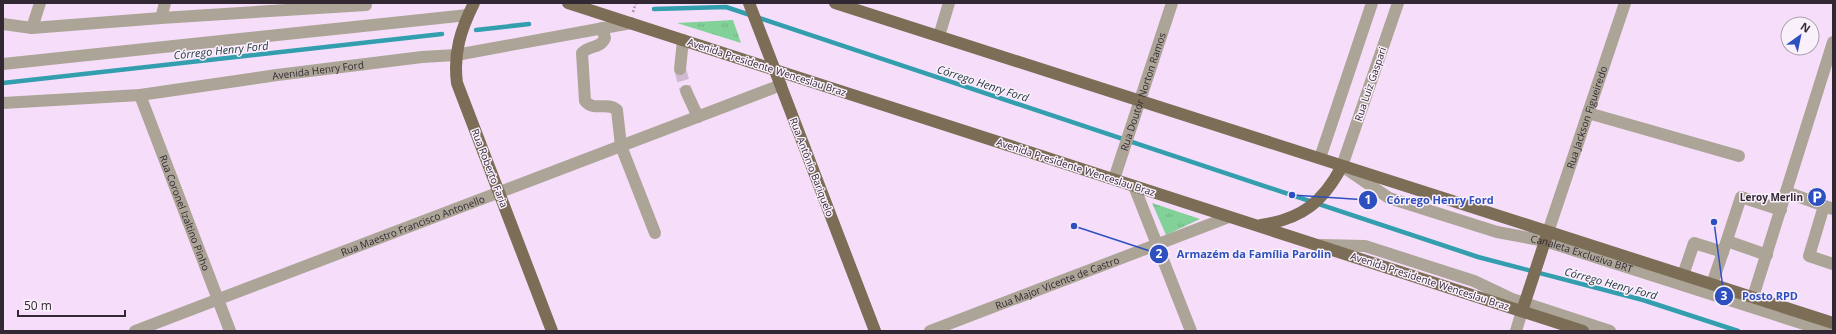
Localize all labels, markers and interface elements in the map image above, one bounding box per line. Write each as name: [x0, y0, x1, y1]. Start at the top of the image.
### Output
north arrow: [1780, 16, 1820, 56]
text: N: [1798, 18, 1814, 36]
street label: Rua Doutor Norton Ramos: [1117, 30, 1169, 153]
street label: Avenida Presidente Wenceslau Braz: [686, 35, 849, 99]
water label: Córrego Henry Ford: [173, 37, 270, 62]
street label: Rua Luiz Gaspari: [1351, 45, 1389, 123]
street label: Avenida Henry Ford: [271, 57, 365, 83]
water label: Córrego Henry Ford: [935, 61, 1031, 105]
street label: Rua Jackson Figueiredo: [1563, 64, 1610, 171]
street label: Rua Antônio Bariquelo: [787, 116, 837, 218]
street label: Rua Roberto Faria: [468, 126, 512, 210]
street label: Avenida Presidente Wenceslau Braz: [995, 135, 1158, 199]
street label: Rua Coronel Izaltino Pinho: [156, 153, 213, 273]
parking icon: Leroy Merlin: [1806, 186, 1828, 208]
callout: Córrego Henry Ford: [1358, 188, 1501, 211]
place label: Leroy Merlin: [1740, 190, 1803, 204]
text: 1: [1365, 191, 1371, 208]
street label: Rua Maestro Francisco Antonello: [339, 192, 487, 259]
text: Córrego Henry Ford: [1386, 192, 1494, 207]
street label: Canaleta Exclusiva BRT: [1529, 231, 1635, 276]
callout: Armazém da Família Parolin: [1149, 243, 1339, 266]
text: 2: [1156, 245, 1163, 262]
text: Armazém da Família Parolin: [1177, 246, 1331, 261]
street label: Avenida Presidente Wenceslau Braz: [1349, 249, 1512, 313]
street label: Rua Major Vicente de Castro: [993, 253, 1121, 313]
water label: Córrego Henry Ford: [1563, 263, 1660, 303]
callout: Posto RPD: [1714, 284, 1806, 307]
text: 3: [1721, 287, 1728, 304]
text: Posto RPD: [1742, 288, 1798, 303]
scale bar: [18, 292, 125, 318]
text: 50 m: [24, 297, 52, 314]

